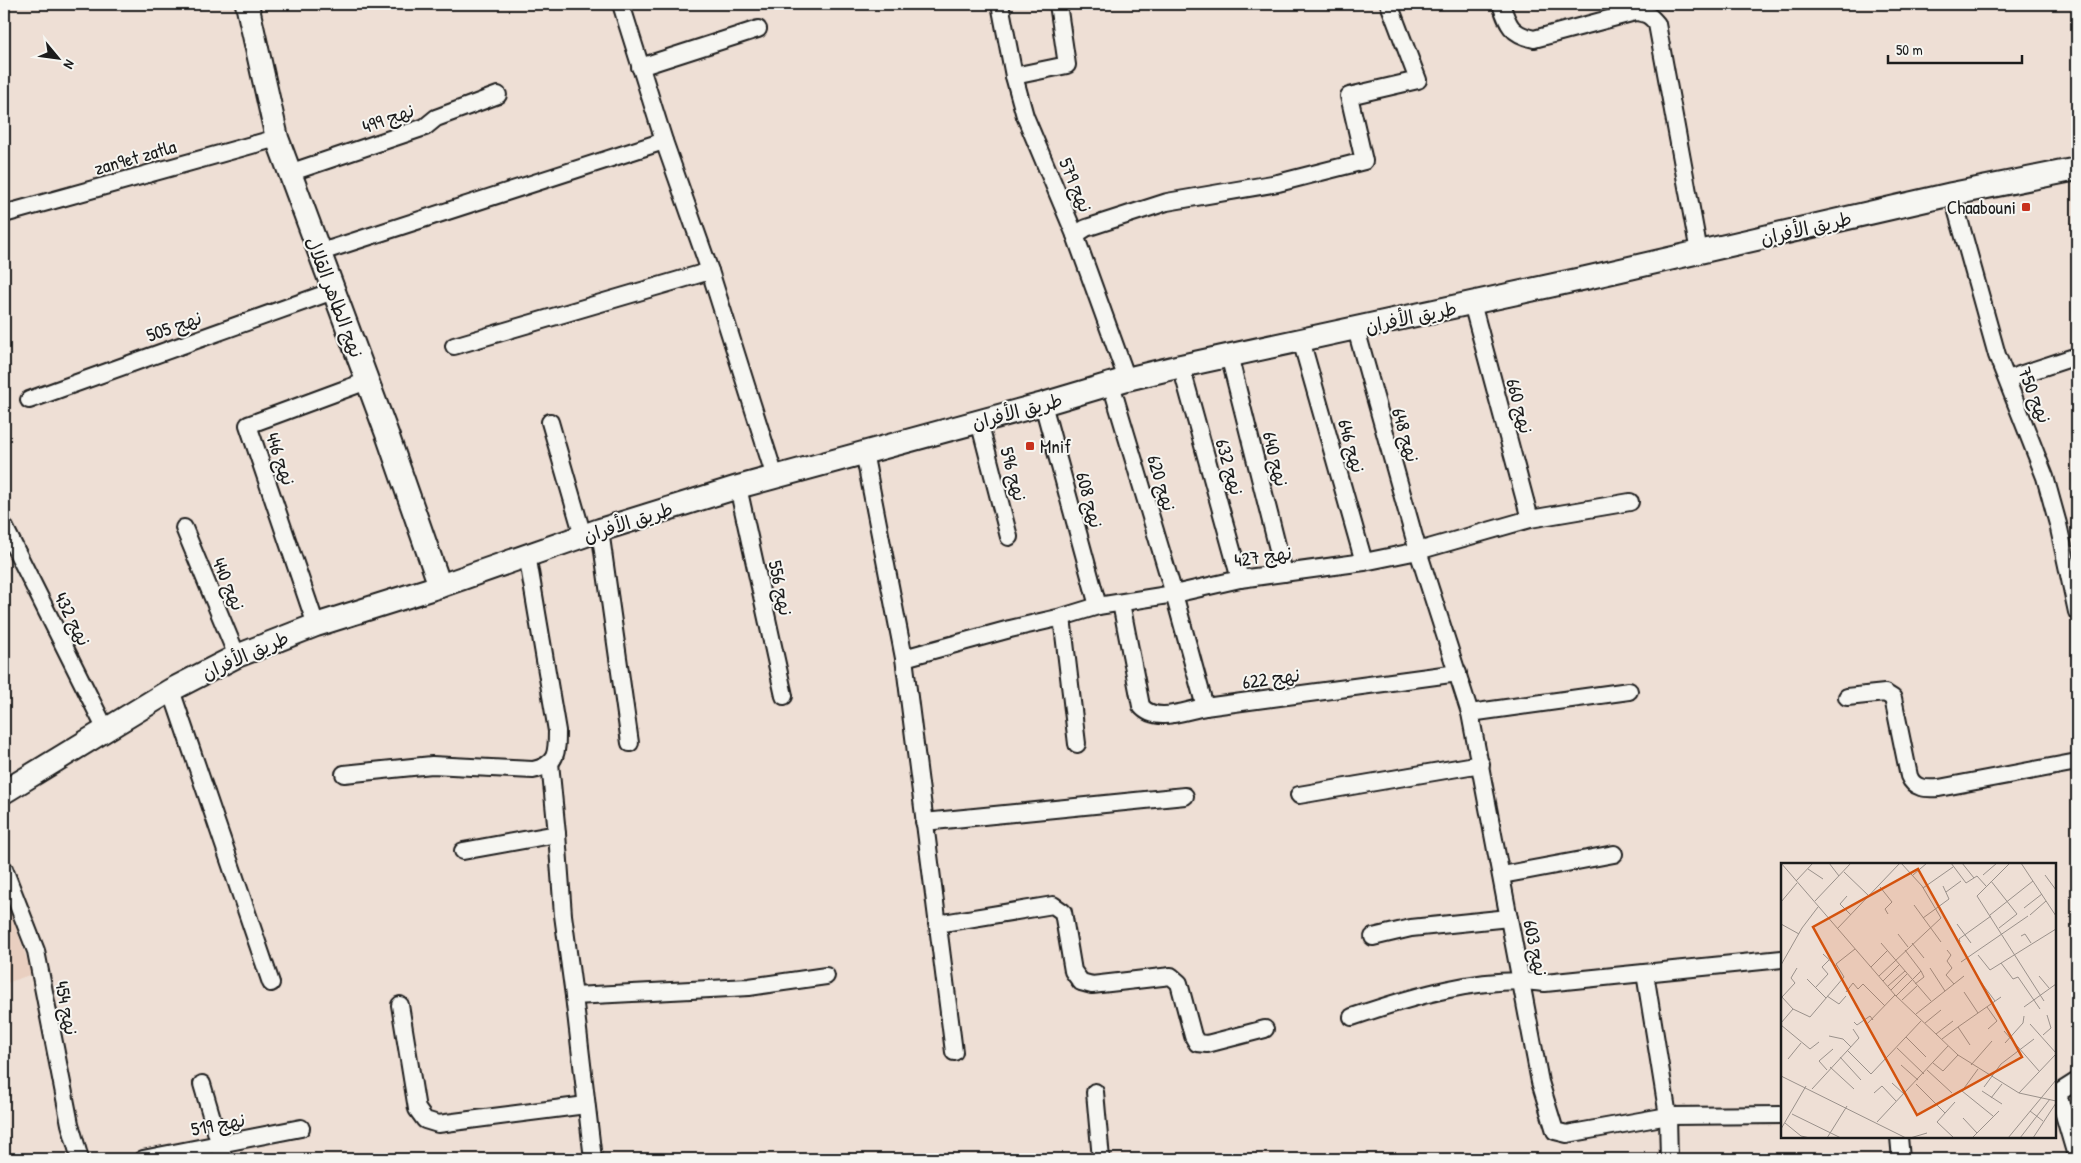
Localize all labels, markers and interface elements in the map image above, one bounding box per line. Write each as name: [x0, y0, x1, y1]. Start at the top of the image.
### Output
north arrow: [32, 32, 82, 82]
scale bar: [1888, 32, 2022, 64]
text: 50 m: [1896, 39, 1923, 60]
text: N: [59, 57, 80, 73]
street label: نهج 499: [358, 97, 418, 139]
street label: zan9et zatla: [91, 133, 180, 181]
street label: نهج 579: [1053, 154, 1099, 216]
place label: Chaabouni: [1947, 194, 2016, 220]
marker: Chaabouni: [2020, 201, 2032, 213]
street label: طريق الأفران: [1758, 205, 1854, 251]
street label: نهج الطاهر القلال: [300, 233, 370, 361]
street label: طريق الأفران: [1363, 295, 1459, 339]
street label: نهج 505: [143, 304, 205, 348]
street label: نهج 750: [2012, 363, 2058, 427]
street label: نهج 660: [1500, 375, 1540, 437]
street label: طريق الأفران: [969, 386, 1065, 436]
street label: نهج 648: [1386, 405, 1426, 465]
street label: نهج 646: [1332, 416, 1372, 476]
street label: نهج 446: [260, 429, 302, 489]
street label: نهج 640: [1257, 429, 1295, 489]
place label: Mnif: [1040, 433, 1071, 459]
street label: نهج 632: [1210, 436, 1250, 498]
marker: Mnif: [1024, 440, 1036, 452]
street label: نهج 596: [994, 444, 1034, 504]
street label: نهج 620: [1141, 452, 1183, 514]
street label: نهج 608: [1070, 469, 1110, 531]
street label: طريق الأفران: [580, 495, 676, 549]
street label: نهج 427: [1232, 539, 1294, 573]
street label: نهج 440: [206, 553, 252, 615]
street label: نهج 556: [762, 558, 800, 618]
street label: نهج 432: [48, 588, 98, 650]
street label: طريق الأفران: [197, 624, 293, 686]
street label: نهج 622: [1240, 661, 1302, 695]
inset map: [1781, 863, 2056, 1138]
street label: نهج 603: [1517, 917, 1555, 979]
street label: نهج 454: [49, 979, 85, 1037]
street label: نهج 519: [189, 1106, 247, 1142]

